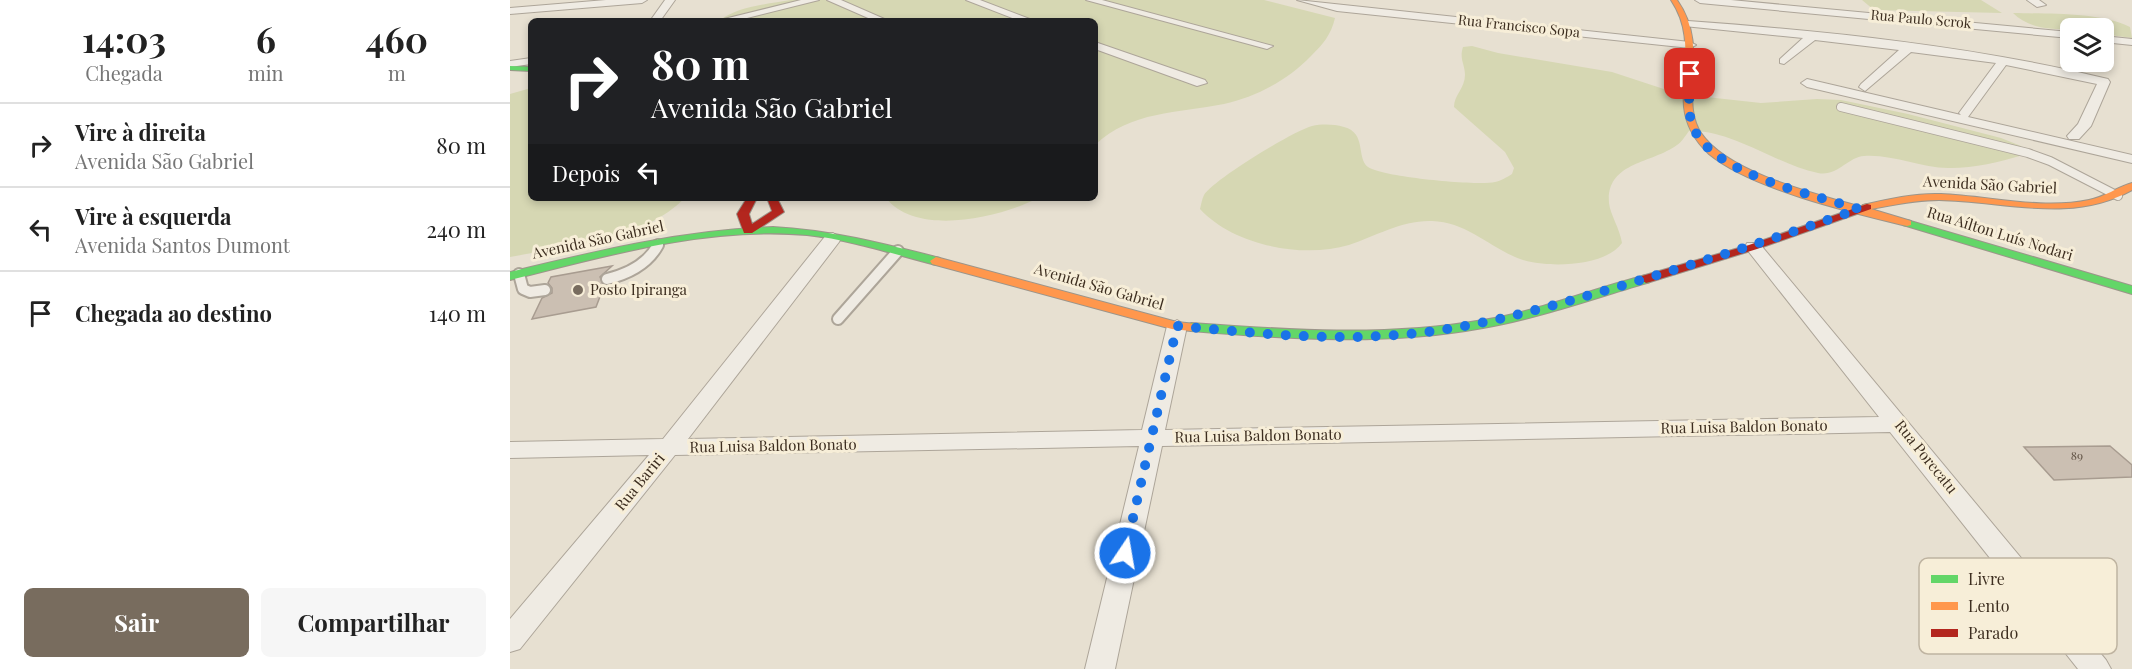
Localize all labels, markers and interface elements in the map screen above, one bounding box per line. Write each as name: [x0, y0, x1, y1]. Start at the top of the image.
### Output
street label: Rua Paulo Scrok: [1870, 5, 1973, 32]
street label: Rua Francisco Sopa: [1457, 10, 1581, 41]
text: 14:03: [82, 14, 166, 62]
text: 6: [256, 14, 276, 62]
text: 460: [366, 14, 428, 62]
map controls: [2060, 18, 2114, 72]
button: layers: [2060, 18, 2114, 72]
text: 80 m: [651, 35, 749, 91]
icon: right: [552, 42, 630, 120]
pin: [1664, 48, 1715, 99]
icon: arrive: [1673, 57, 1706, 90]
text: Chegada: [85, 59, 163, 86]
text: min: [248, 59, 284, 86]
text: m: [388, 59, 406, 86]
text: Avenida São Gabriel: [651, 89, 893, 125]
text: Vire à direita: [75, 117, 206, 147]
icon: right: [24, 129, 57, 162]
text: 80 m: [436, 130, 486, 160]
text: Avenida São Gabriel: [75, 147, 254, 174]
icon: left: [632, 156, 665, 189]
text: Depois: [552, 158, 620, 188]
street label: Avenida São Gabriel: [1922, 170, 2058, 197]
text: Vire à esquerda: [75, 201, 232, 231]
street label: Rua Aílton Luís Nodari: [1925, 201, 2076, 265]
icon: left: [24, 213, 57, 246]
text: 240 m: [426, 214, 486, 244]
street label: Avenida São Gabriel: [529, 215, 666, 263]
text: Avenida Santos Dumont: [75, 231, 290, 258]
street label: Avenida São Gabriel: [1031, 258, 1167, 314]
place label: Posto Ipiranga: [590, 279, 688, 299]
marker: Posto Ipiranga: [571, 283, 585, 297]
icon: arrive: [24, 297, 57, 330]
text: Chegada ao destino: [75, 298, 272, 328]
text: 140 m: [429, 298, 486, 328]
street label: Rua Luisa Baldon Bonato: [1660, 415, 1828, 437]
street label: Rua Porecatu: [1891, 415, 1963, 497]
street label: Rua Luisa Baldon Bonato: [1174, 424, 1342, 446]
street label: Rua Luisa Baldon Bonato: [689, 434, 857, 456]
house number: 89: [2071, 447, 2083, 463]
street label: Rua Bariri: [610, 448, 669, 514]
position arrow: [1093, 521, 1157, 585]
legend: [1919, 558, 2117, 654]
text: Livre: [1968, 568, 2005, 589]
button: Sair: [24, 588, 249, 657]
button: Compartilhar: [261, 588, 486, 657]
text: Lento: [1968, 595, 2010, 616]
text: Parado: [1968, 622, 2019, 643]

